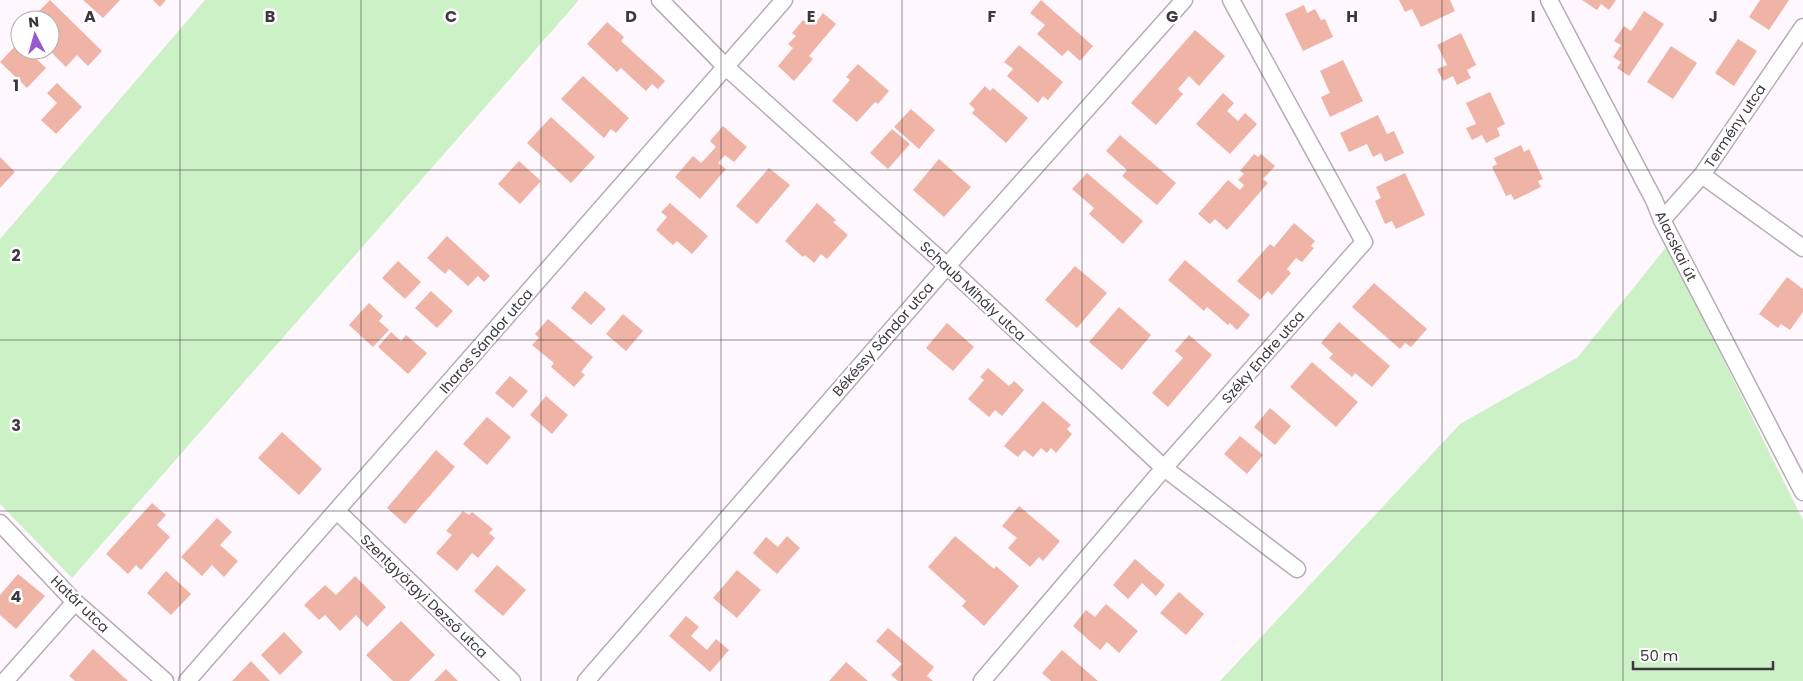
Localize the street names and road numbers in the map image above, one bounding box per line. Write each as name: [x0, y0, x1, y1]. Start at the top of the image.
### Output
street label: Termény utca: [1700, 80, 1770, 172]
street label: Alacskai út: [1650, 207, 1702, 285]
street label: Schaub Mihály utca: [916, 237, 1030, 345]
street label: Békéssy Sándor utca: [828, 278, 938, 400]
street label: Iharos Sándor utca: [435, 284, 537, 398]
street label: Széky Endre utca: [1217, 306, 1309, 408]
street label: Szentgyörgyi Dezső utca: [356, 530, 492, 662]
street label: Határ utca: [46, 571, 114, 637]

